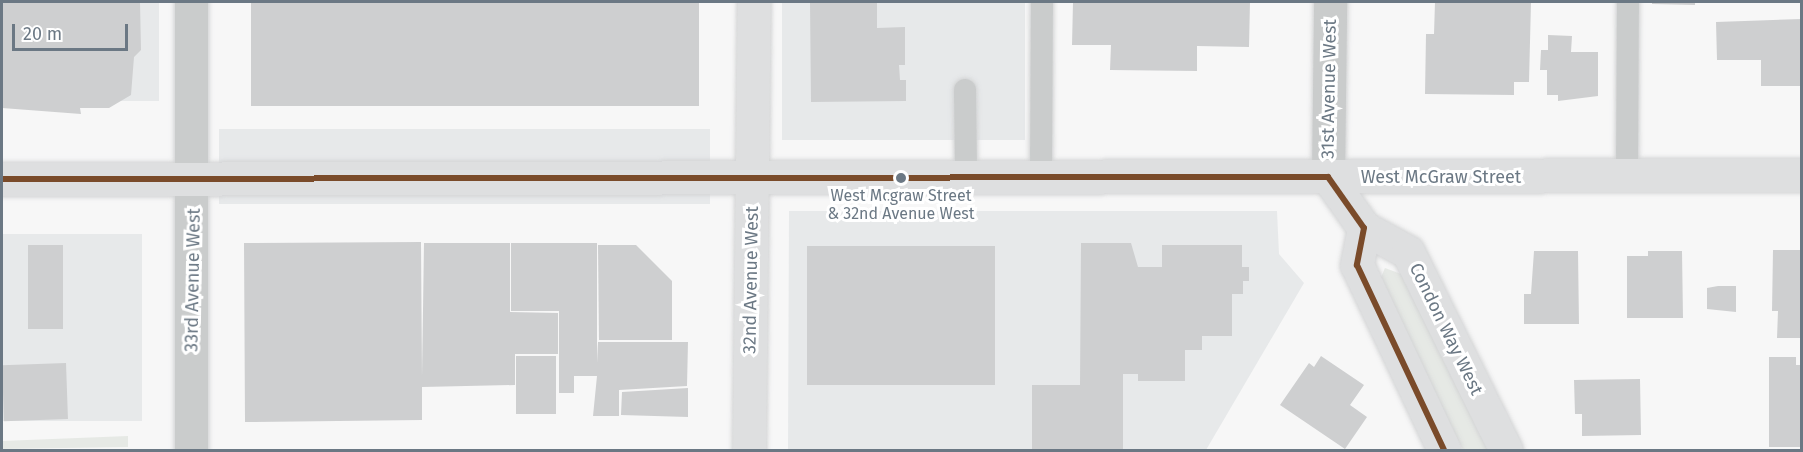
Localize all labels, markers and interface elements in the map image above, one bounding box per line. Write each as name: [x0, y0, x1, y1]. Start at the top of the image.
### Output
scale bar: [15, 12, 130, 50]
street label: 31st Avenue West: [1317, 19, 1341, 159]
text: 20 m: [23, 23, 62, 45]
street label: West McGraw Street: [1361, 166, 1521, 188]
marker: West Mcgraw Street & 32nd Avenue West: [895, 172, 907, 184]
place label: West Mcgraw Street & 32nd Avenue West: [827, 186, 975, 224]
street label: 32nd Avenue West: [739, 206, 763, 354]
street label: 33rd Avenue West: [181, 208, 205, 352]
street label: Condon Way West: [1405, 259, 1487, 399]

